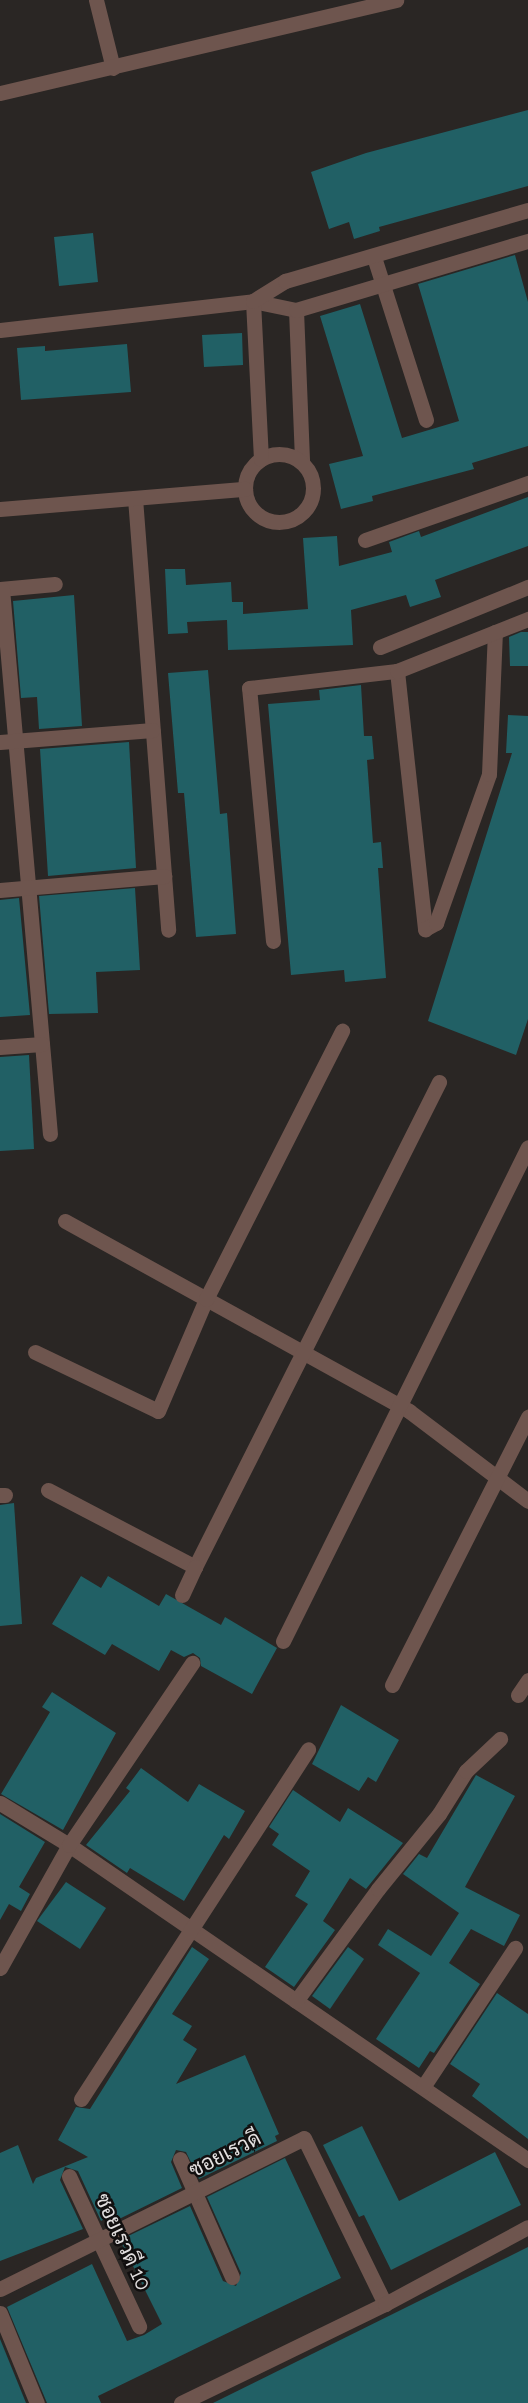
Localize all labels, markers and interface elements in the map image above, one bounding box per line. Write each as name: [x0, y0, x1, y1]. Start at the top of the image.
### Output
street label: ซอยเรวดี: [185, 2125, 265, 2183]
street label: ซอยเรวดี 10: [90, 2189, 156, 2295]

